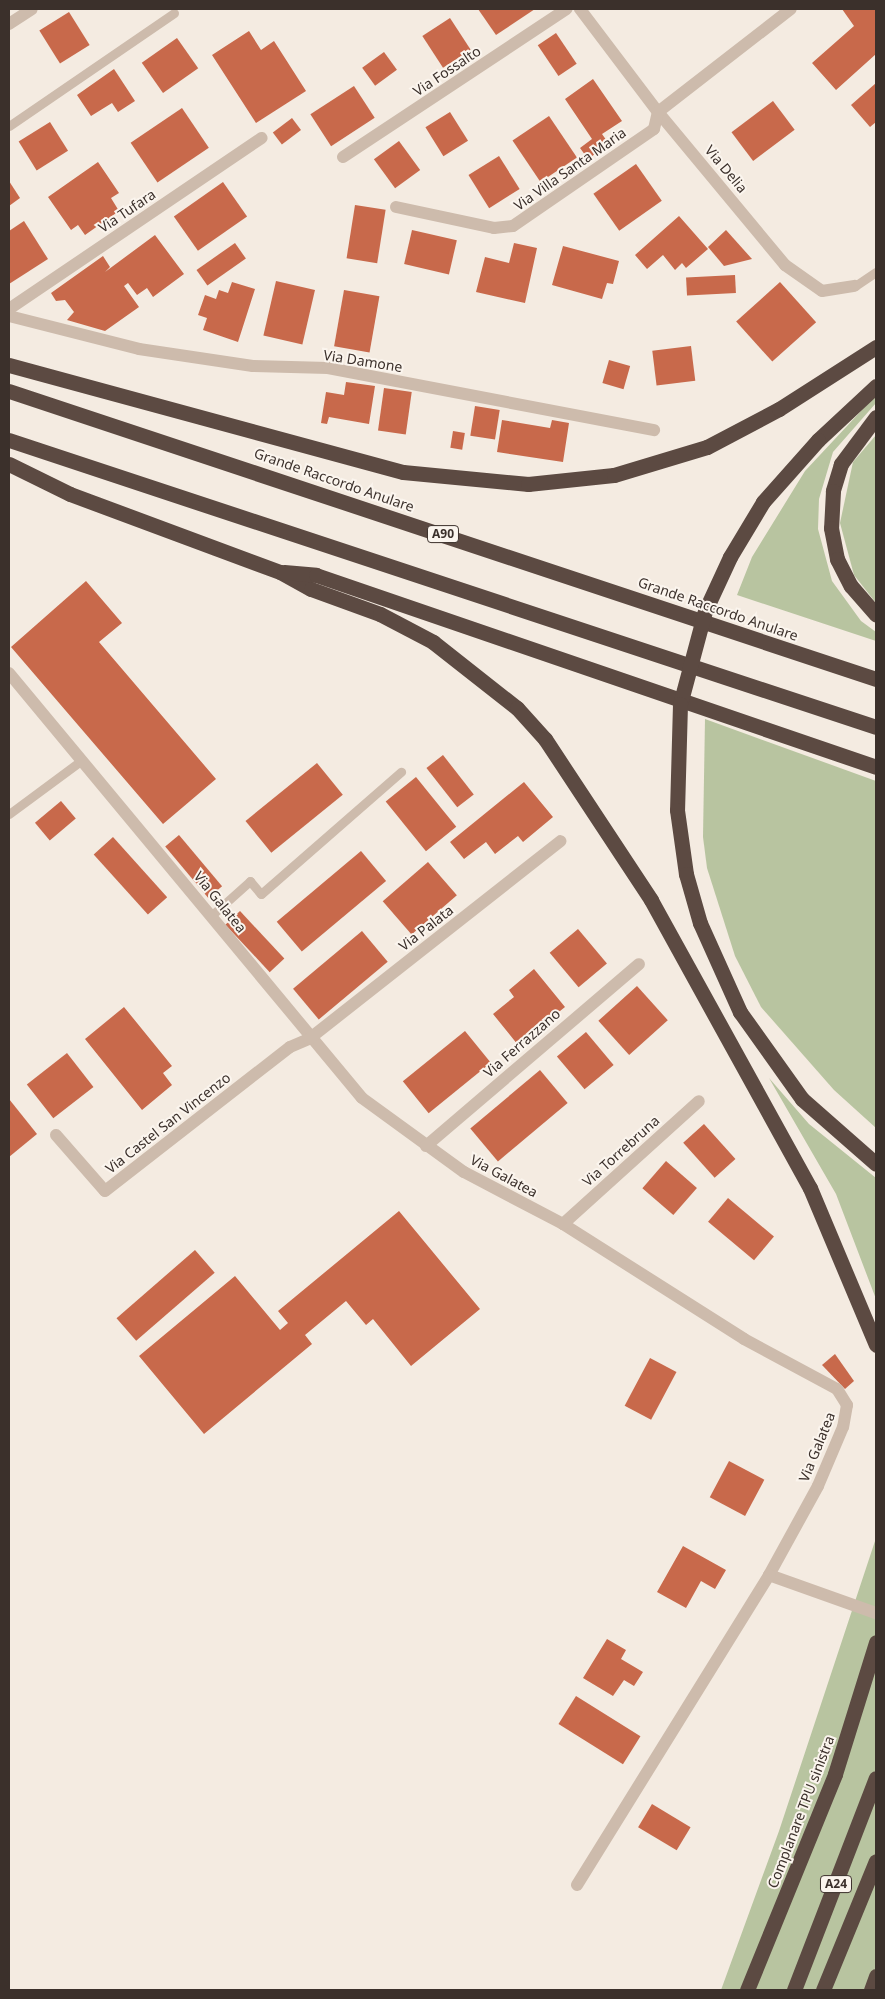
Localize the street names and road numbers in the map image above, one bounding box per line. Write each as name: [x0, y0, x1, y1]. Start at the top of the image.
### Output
street label: Via Fossalto: [410, 42, 484, 100]
street label: Via Villa Santa Maria: [511, 124, 629, 214]
street label: Via Delia: [701, 142, 751, 196]
street label: Via Tufara: [95, 186, 159, 236]
street label: Via Damone: [322, 346, 404, 376]
street label: Grande Raccordo Anulare: [252, 445, 416, 515]
road number: A90: [427, 524, 459, 544]
street label: Grande Raccordo Anulare: [636, 574, 800, 644]
street label: Via Galatea: [190, 868, 250, 936]
street label: Via Palata: [396, 902, 456, 954]
street label: Via Ferrazzano: [480, 1005, 564, 1081]
street label: Via Castel San Vincenzo: [102, 1069, 234, 1177]
street label: Via Torrebruna: [579, 1112, 663, 1190]
street label: Via Galatea: [467, 1151, 541, 1201]
street label: Via Galatea: [795, 1410, 839, 1484]
street label: Complanare TPU sinistra: [764, 1733, 838, 1891]
road number: A24: [820, 1875, 852, 1894]

